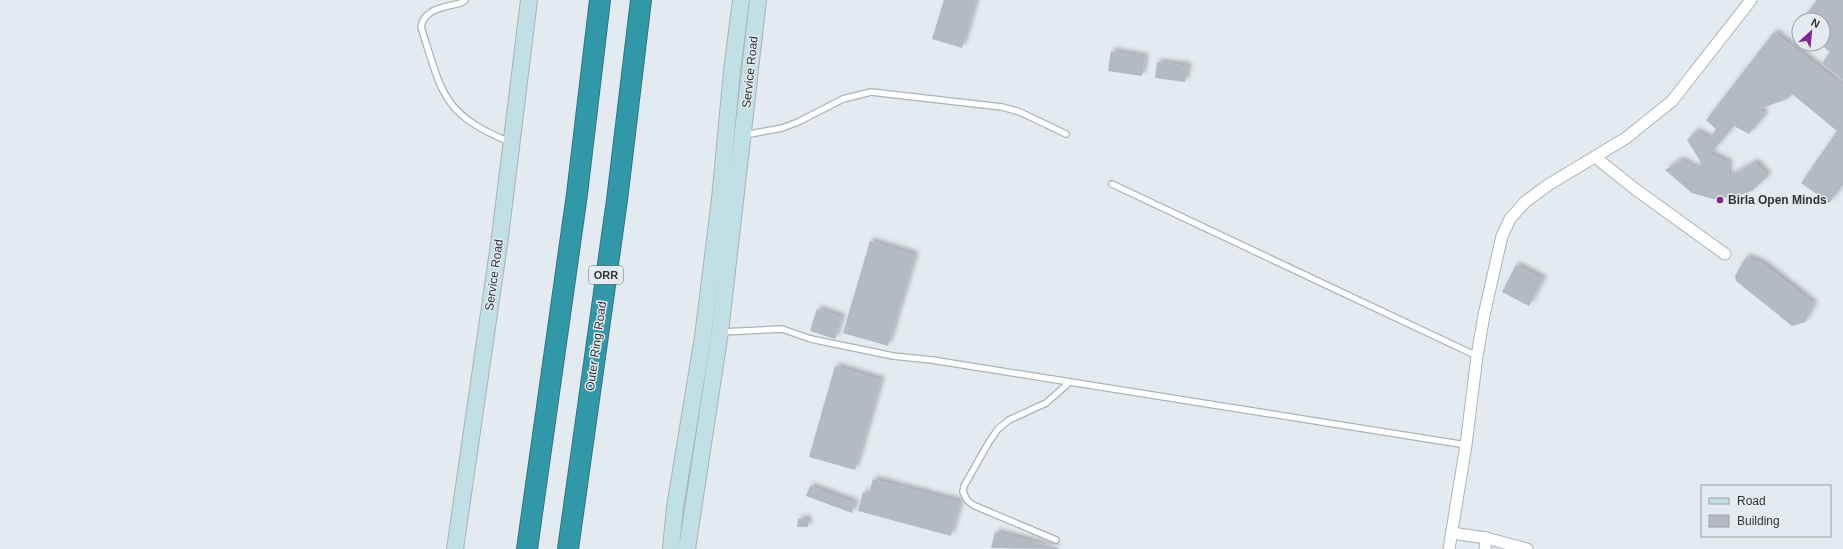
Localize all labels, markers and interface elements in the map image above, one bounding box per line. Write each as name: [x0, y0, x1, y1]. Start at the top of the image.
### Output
north arrow: [1791, 12, 1831, 52]
text: N: [1809, 16, 1822, 30]
street label: Service Road: [739, 35, 761, 109]
place label: Birla Open Minds: [1728, 193, 1827, 207]
marker: Birla Open Minds: [1715, 195, 1725, 205]
street label: Service Road: [482, 238, 506, 312]
road number: ORR: [589, 266, 623, 284]
street label: Outer Ring Road: [583, 300, 609, 392]
legend: [1701, 485, 1831, 537]
text: Road: [1737, 494, 1766, 508]
text: Building: [1737, 514, 1780, 528]

